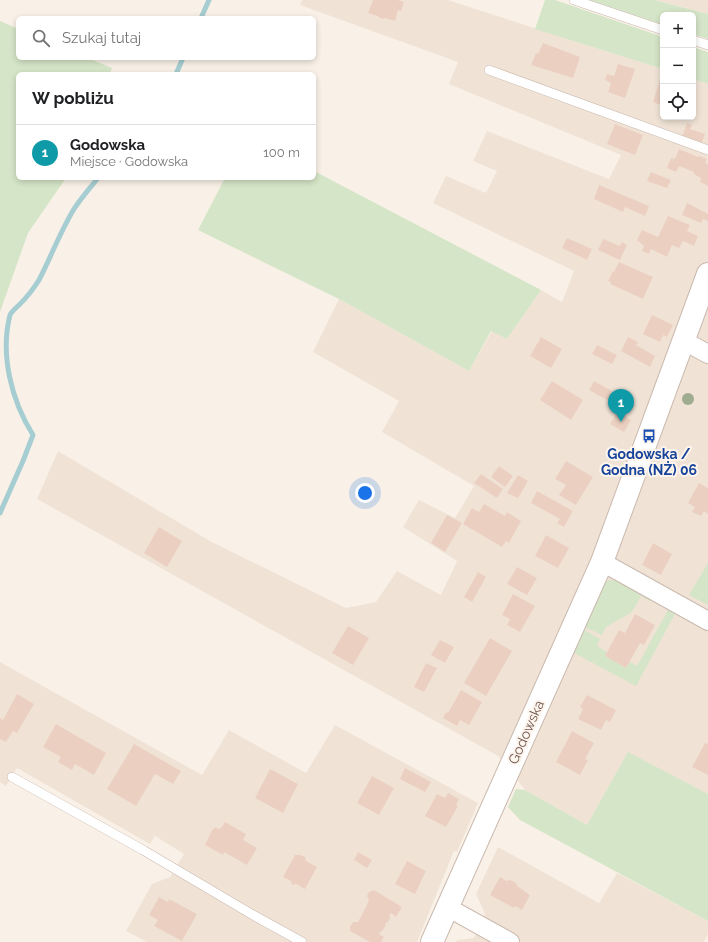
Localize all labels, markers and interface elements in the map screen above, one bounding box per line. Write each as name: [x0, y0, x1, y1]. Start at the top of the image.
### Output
map controls: [660, 12, 696, 120]
button: +: [660, 12, 696, 48]
search box: [16, 16, 316, 60]
icon: search: [30, 27, 52, 49]
text: Szukaj tutaj: [62, 29, 141, 47]
button: −: [660, 48, 696, 84]
button: locate: [660, 84, 696, 120]
text: W pobliżu: [32, 88, 114, 108]
text: Godowska: [70, 136, 145, 154]
text: 1: [42, 145, 48, 160]
text: 100 m: [263, 145, 300, 160]
text: Miejsce · Godowska: [70, 154, 188, 169]
pin: 1: [608, 389, 634, 422]
bus stop icon: Godowska / Godna (NŻ) 06: [641, 428, 657, 444]
place label: Godowska / Godna (NŻ) 06: [601, 446, 697, 478]
your location: [355, 483, 375, 503]
street label: Godowska: [505, 698, 547, 766]

